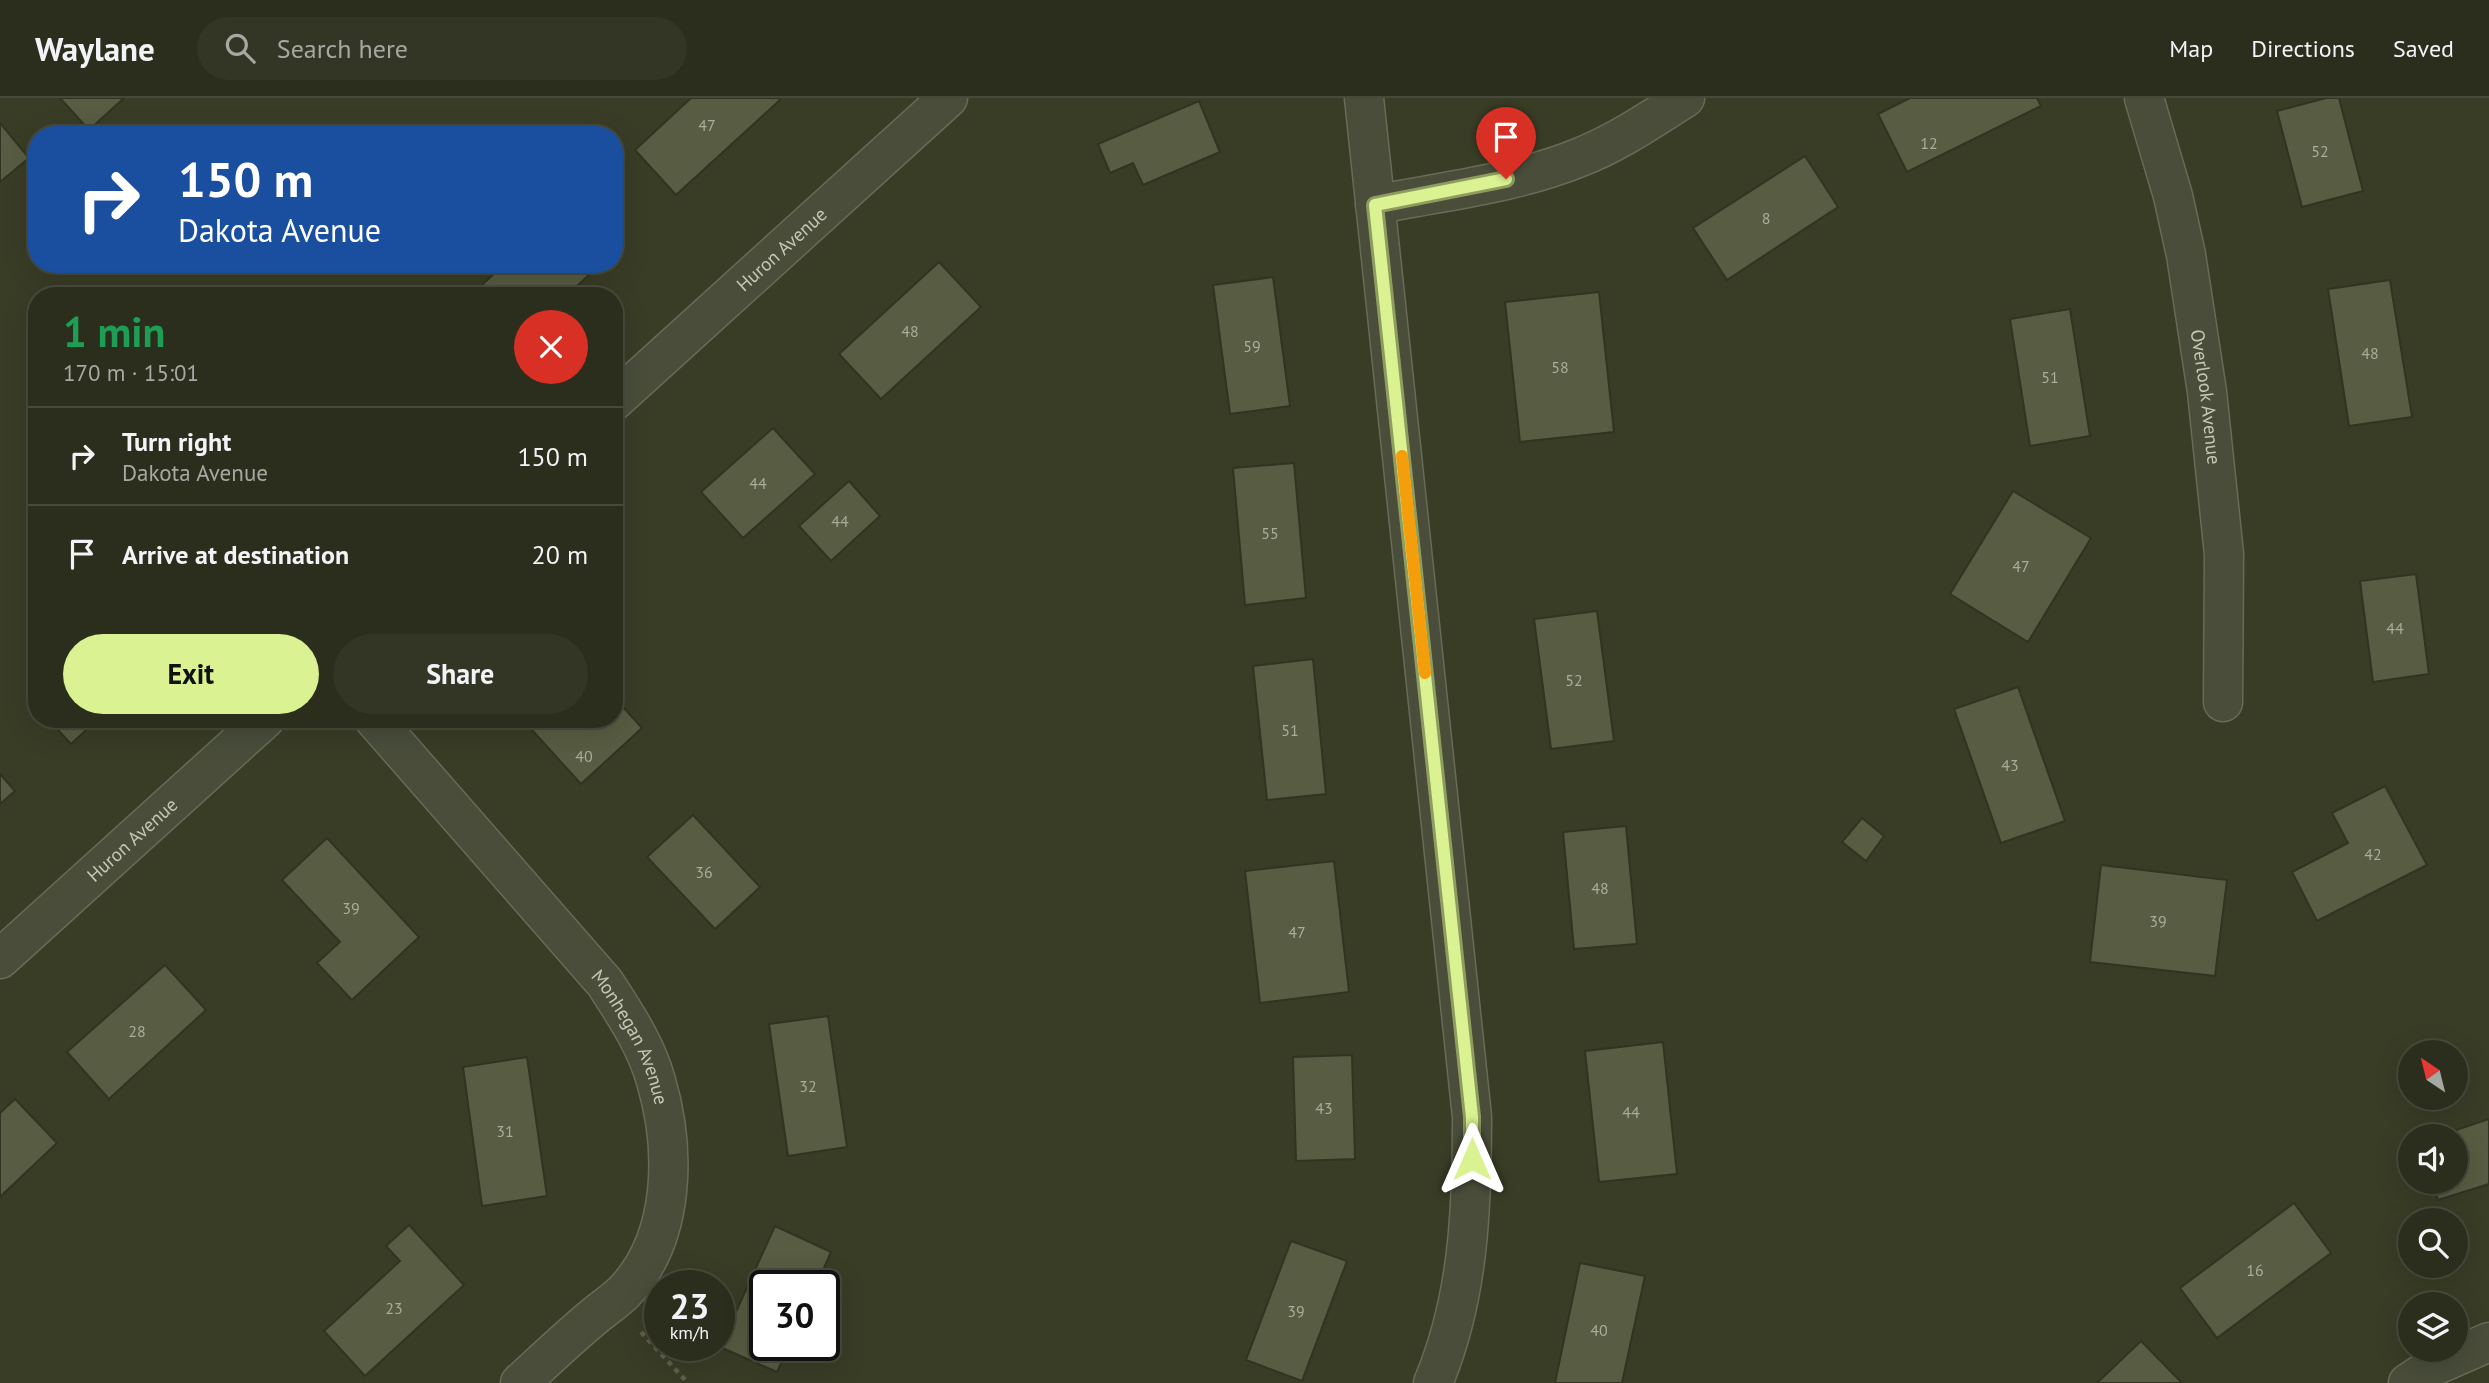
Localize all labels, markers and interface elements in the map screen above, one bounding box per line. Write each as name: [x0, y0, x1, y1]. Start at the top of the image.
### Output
search box: [197, 17, 687, 80]
text: Waylane: [35, 27, 155, 70]
icon: search: [221, 29, 259, 67]
text: Search here: [277, 32, 408, 65]
text: Map: [2169, 33, 2213, 64]
text: Directions: [2251, 33, 2355, 64]
text: Saved: [2393, 33, 2454, 64]
pin: [1476, 107, 1536, 179]
house number: 47: [698, 115, 716, 135]
icon: arrive: [1487, 118, 1525, 156]
house number: 12: [1920, 133, 1938, 153]
house number: 52: [2311, 141, 2329, 161]
text: 150 m: [178, 147, 313, 211]
icon: right: [63, 154, 154, 245]
street label: Huron Avenue: [731, 202, 832, 296]
house number: 8: [1762, 208, 1770, 228]
text: Dakota Avenue: [178, 209, 381, 251]
text: 1 min: [63, 304, 165, 359]
button: close: [514, 310, 588, 384]
house number: 48: [901, 321, 919, 341]
street label: Overlook Avenue: [2186, 328, 2227, 466]
house number: 59: [1243, 336, 1261, 356]
house number: 48: [2361, 343, 2379, 363]
house number: 58: [1551, 357, 1569, 377]
text: 170 m · 15:01: [63, 358, 199, 387]
house number: 51: [2041, 367, 2059, 387]
text: Turn right: [122, 425, 231, 458]
icon: right: [63, 437, 101, 475]
text: 150 m: [517, 440, 588, 473]
text: Dakota Avenue: [122, 458, 268, 487]
house number: 44: [749, 473, 767, 493]
house number: 44: [831, 511, 849, 531]
house number: 55: [1261, 523, 1279, 543]
icon: arrive: [63, 535, 101, 573]
text: Arrive at destination: [122, 538, 349, 571]
text: 20 m: [532, 538, 588, 571]
house number: 47: [2012, 556, 2030, 576]
house number: 44: [2386, 618, 2404, 638]
button: Exit: [63, 634, 319, 714]
button: Share: [333, 634, 588, 714]
house number: 52: [1565, 670, 1583, 690]
house number: 51: [1281, 720, 1299, 740]
house number: 40: [575, 746, 593, 766]
house number: 43: [2001, 755, 2019, 775]
street label: Huron Avenue: [82, 792, 182, 887]
house number: 42: [2364, 844, 2382, 864]
house number: 36: [695, 862, 713, 882]
house number: 48: [1591, 878, 1609, 898]
house number: 39: [342, 898, 360, 918]
house number: 39: [2149, 911, 2167, 931]
house number: 47: [1288, 922, 1306, 942]
street label: Monhegan Avenue: [586, 964, 674, 1107]
house number: 28: [128, 1021, 146, 1041]
north arrow: [2398, 1040, 2468, 1110]
map controls: [2398, 1040, 2468, 1362]
house number: 32: [799, 1076, 817, 1096]
house number: 43: [1315, 1098, 1333, 1118]
house number: 44: [1622, 1102, 1640, 1122]
house number: 31: [496, 1121, 514, 1141]
position arrow: [1435, 1122, 1509, 1196]
button: sound: [2398, 1124, 2468, 1194]
button: search: [2398, 1208, 2468, 1278]
house number: 16: [2246, 1260, 2264, 1280]
speed limit sign: 30: [749, 1270, 840, 1361]
text: 23: [670, 1283, 709, 1329]
button: layers: [2398, 1292, 2468, 1362]
house number: 23: [385, 1298, 403, 1318]
house number: 39: [1287, 1301, 1305, 1321]
house number: 40: [1590, 1320, 1608, 1340]
text: km/h: [670, 1321, 709, 1344]

